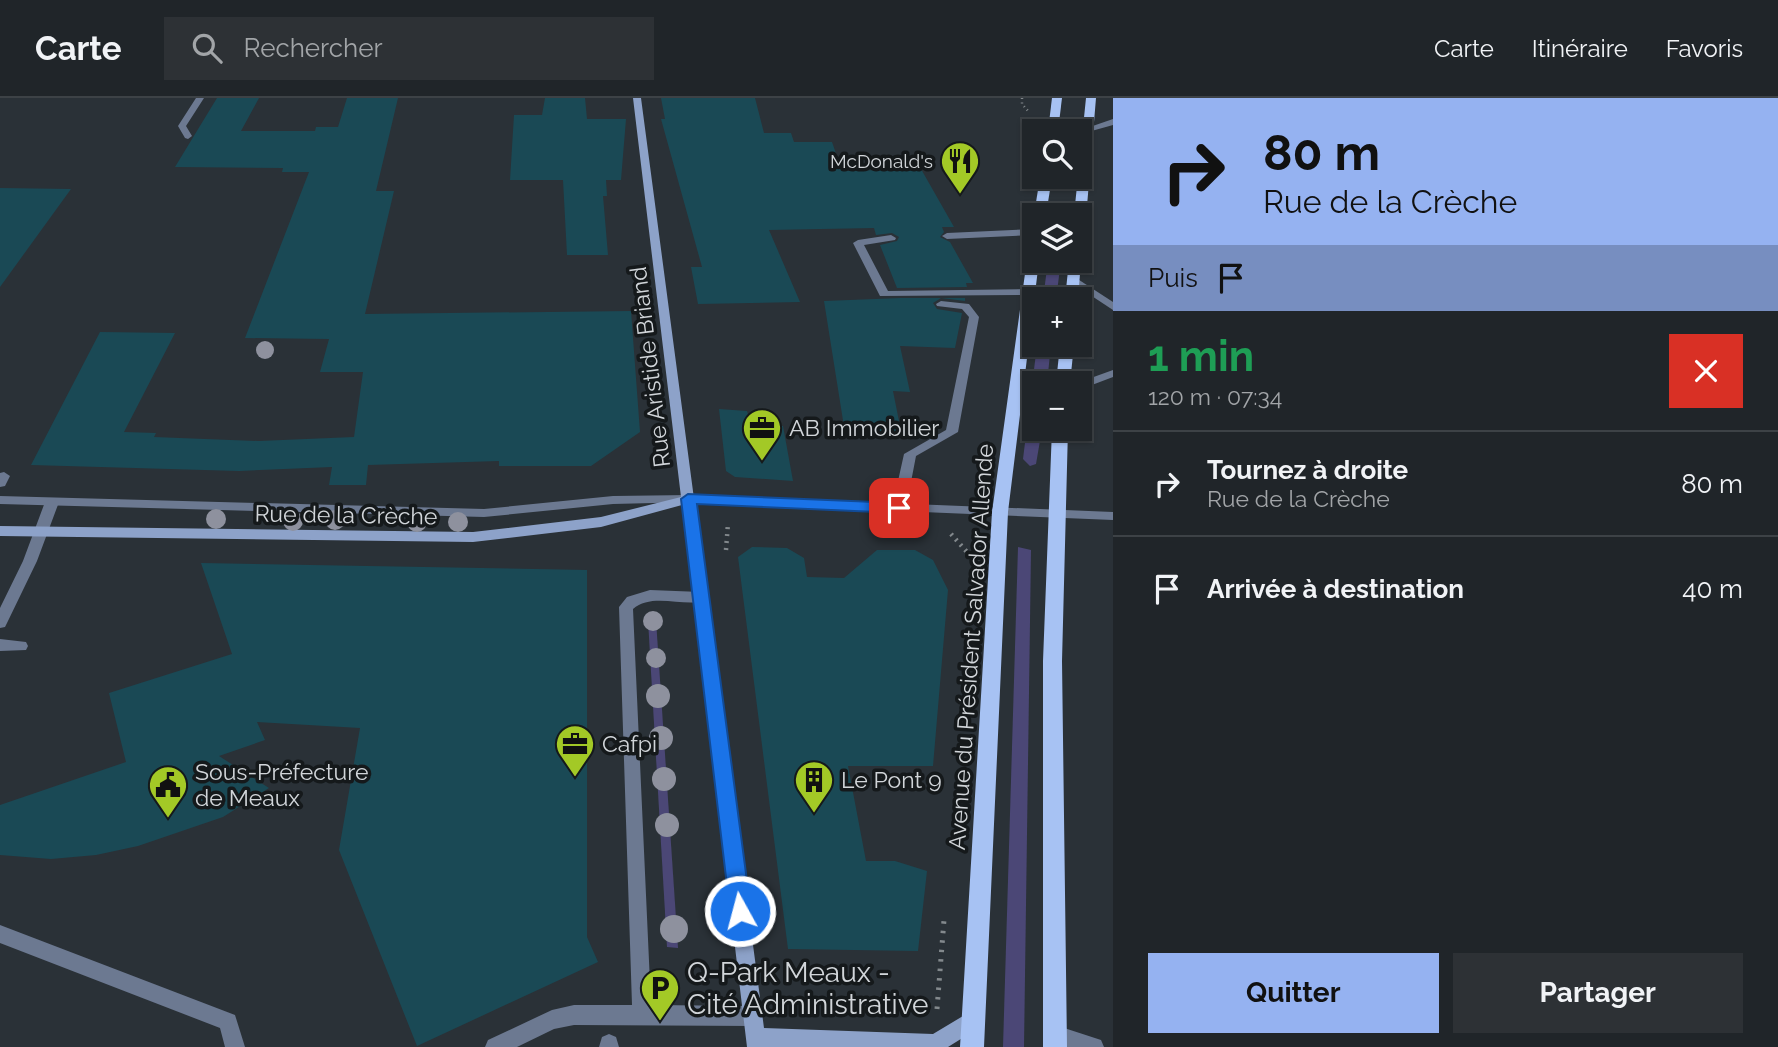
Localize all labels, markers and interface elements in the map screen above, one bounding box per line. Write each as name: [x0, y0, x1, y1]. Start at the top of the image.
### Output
search box: [164, 17, 654, 80]
text: Carte: [35, 29, 122, 68]
icon: search: [188, 29, 226, 67]
text: Rechercher: [244, 33, 383, 63]
text: Carte: [1434, 34, 1494, 63]
text: Itinéraire: [1532, 34, 1628, 63]
text: Favoris: [1666, 34, 1743, 63]
map controls: [1022, 119, 1092, 441]
button: search: [1022, 119, 1092, 189]
text: 80 m: [1263, 124, 1380, 181]
icon: right: [1148, 126, 1239, 217]
restaurant icon: McDonald's: [939, 140, 981, 195]
place label: McDonald's: [830, 150, 933, 172]
text: Rue de la Crèche: [1263, 183, 1517, 220]
button: layers: [1022, 203, 1092, 273]
icon: arrive: [1212, 259, 1250, 297]
text: Puis: [1148, 263, 1198, 293]
street label: Rue Aristide Briand: [624, 265, 675, 469]
button: +: [1022, 287, 1092, 357]
text: 1 min: [1148, 332, 1254, 381]
button: close: [1669, 334, 1743, 408]
button: −: [1022, 371, 1092, 441]
text: 120 m · 07:34: [1148, 383, 1282, 410]
office icon: AB Immobilier: [741, 407, 783, 462]
place label: AB Immobilier: [789, 414, 939, 441]
street label: Avenue du Président Salvador Allende: [943, 443, 998, 851]
text: Tournez à droite: [1207, 455, 1408, 485]
icon: right: [1148, 465, 1186, 503]
text: 80 m: [1681, 469, 1743, 499]
pin: [869, 478, 929, 538]
text: Rue de la Crèche: [1207, 485, 1390, 512]
icon: arrive: [880, 489, 918, 527]
street label: Rue de la Crèche: [254, 499, 438, 530]
icon: arrive: [1148, 570, 1186, 608]
text: Arrivée à destination: [1207, 574, 1464, 604]
text: 40 m: [1682, 574, 1743, 604]
office icon: Cafpi: [554, 723, 596, 778]
place label: Cafpi: [602, 730, 657, 757]
place label: Sous-Préfecture de Meaux: [195, 758, 368, 811]
building icon: Le Pont 9: [793, 759, 835, 814]
public building icon: Sous-Préfecture de Meaux: [147, 764, 189, 819]
place label: Le Pont 9: [841, 766, 942, 793]
position arrow: [703, 874, 777, 948]
button: Quitter: [1148, 953, 1439, 1033]
button: Partager: [1453, 953, 1743, 1033]
place label: Q-Park Meaux - Cité Administrative: [687, 956, 929, 1021]
parking icon: Q-Park Meaux - Cité Administrative: [639, 967, 681, 1022]

